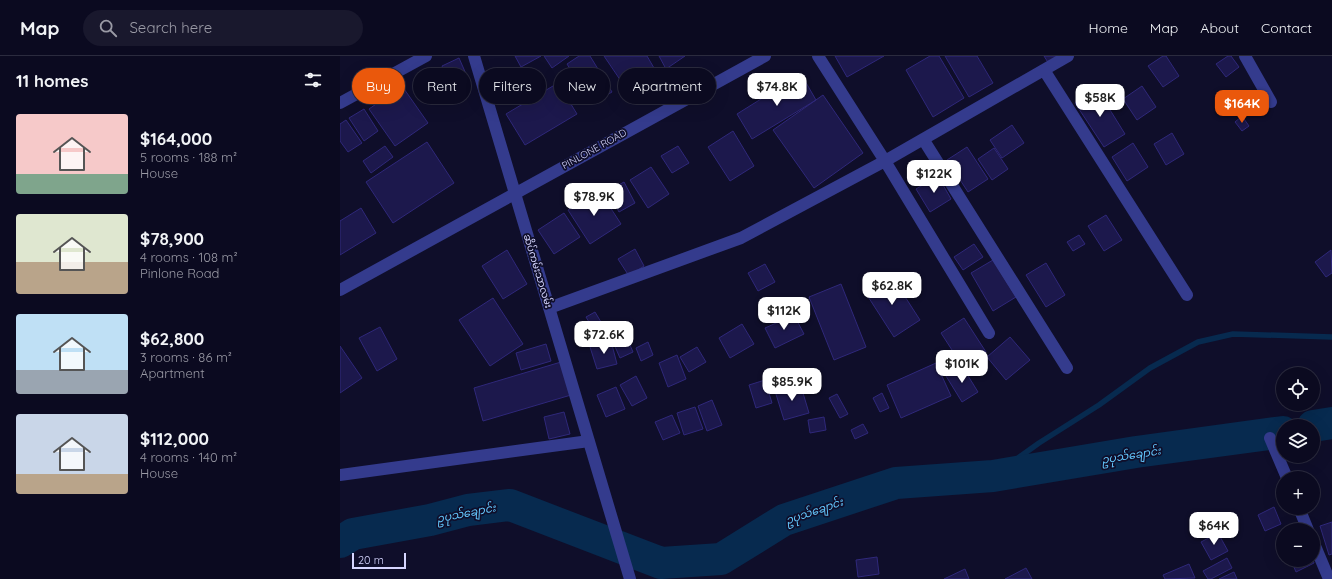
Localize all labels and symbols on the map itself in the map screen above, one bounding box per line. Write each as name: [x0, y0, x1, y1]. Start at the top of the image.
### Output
pin: $74.8K: [744, 73, 810, 107]
pin: $58K: [1076, 84, 1124, 118]
pin: $164K: [1214, 90, 1270, 124]
street label: PINLONE ROAD: [559, 126, 629, 172]
pin: $122K: [906, 160, 962, 194]
pin: $78.9K: [561, 183, 627, 217]
street label: ဆိပ်ကမ်းသာလမ်း: [521, 232, 556, 310]
pin: $62.8K: [859, 272, 925, 306]
pin: $112K: [756, 297, 812, 331]
pin: $72.6K: [571, 321, 637, 355]
pin: $101K: [934, 350, 990, 384]
pin: $85.9K: [759, 368, 825, 402]
water label: ဥပုသ်ချောင်း: [1100, 442, 1163, 470]
water label: ဥပုသ်ချောင်း: [783, 493, 847, 530]
water label: ဥပုသ်ချောင်း: [435, 499, 499, 529]
pin: $64K: [1190, 512, 1238, 546]
scale bar: [352, 551, 406, 570]

